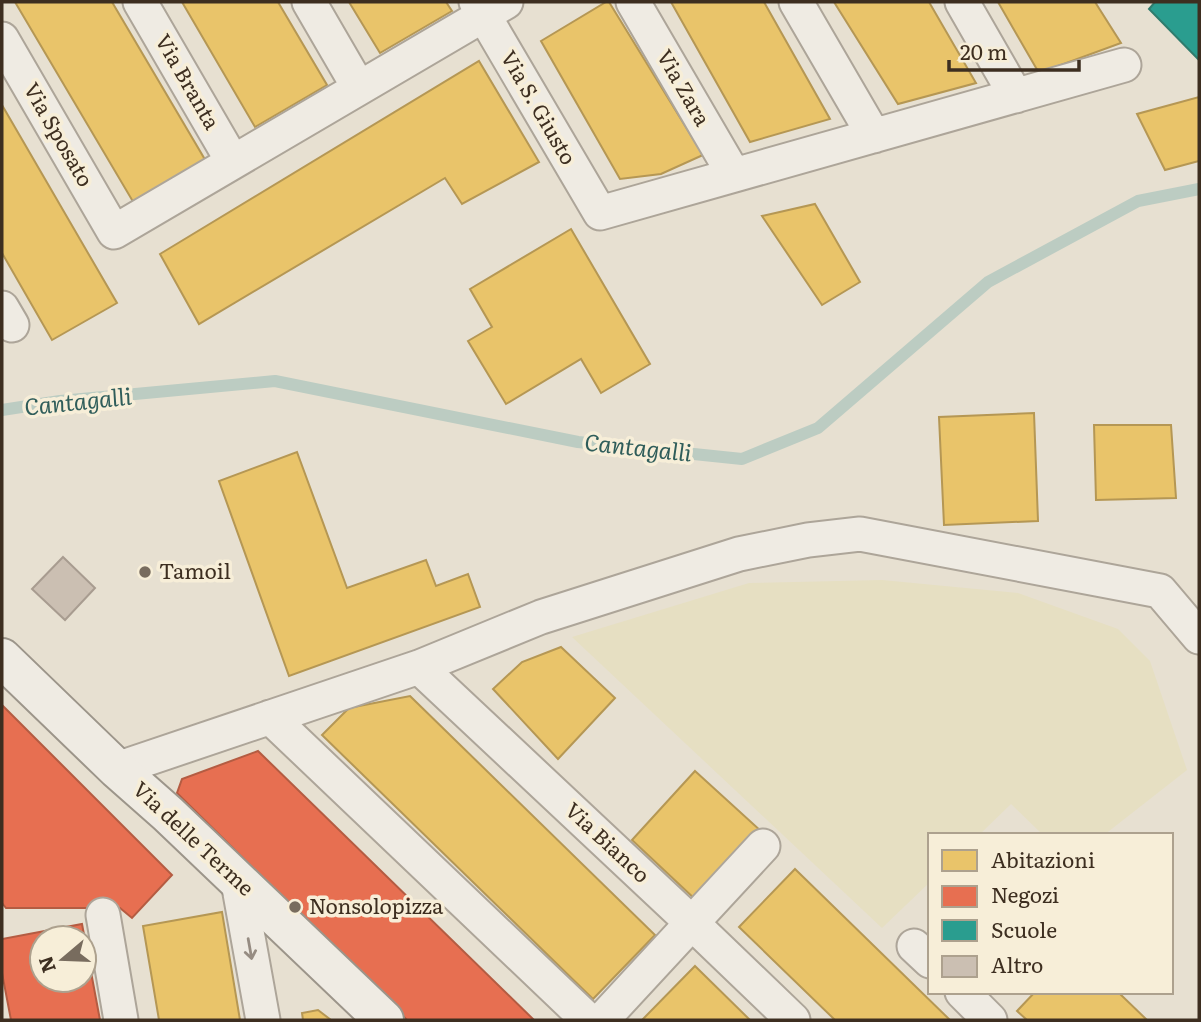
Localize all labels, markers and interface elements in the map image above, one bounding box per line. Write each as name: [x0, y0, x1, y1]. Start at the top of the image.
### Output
street label: Via Branta: [149, 27, 229, 135]
scale bar: [949, 28, 1078, 72]
text: 20 m: [960, 35, 1007, 66]
street label: Via Zara: [651, 43, 720, 131]
street label: Via S. Giusto: [495, 44, 585, 170]
street label: Via Sposato: [18, 76, 103, 192]
water label: Cantagalli: [23, 377, 133, 423]
water label: Cantagalli: [583, 423, 694, 469]
place label: Tamoil: [159, 554, 231, 585]
marker: Tamoil: [137, 564, 153, 580]
street label: Via delle Terme: [127, 773, 262, 902]
street label: Via Bianco: [559, 794, 658, 889]
legend: [928, 833, 1173, 994]
text: Abitazioni: [991, 843, 1095, 874]
text: Negozi: [991, 878, 1059, 909]
place label: Nonsolopizza: [309, 889, 444, 920]
marker: Nonsolopizza: [287, 899, 303, 915]
text: Scuole: [991, 913, 1057, 944]
north arrow: [28, 924, 98, 994]
one-way arrow: [244, 937, 257, 960]
text: Altro: [991, 948, 1043, 979]
text: N: [30, 953, 62, 977]

